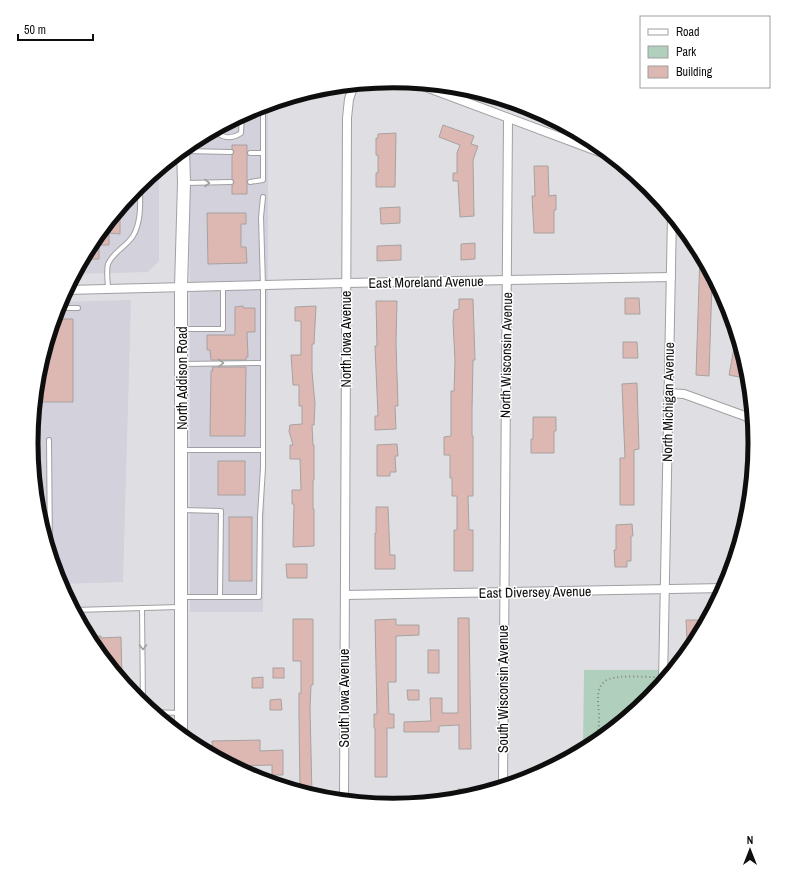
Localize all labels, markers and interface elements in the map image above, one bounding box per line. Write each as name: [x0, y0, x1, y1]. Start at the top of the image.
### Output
scale bar: [18, 16, 93, 42]
legend: [640, 16, 770, 88]
text: 50 m: [24, 22, 46, 38]
text: Road: [676, 24, 700, 40]
text: Park: [676, 44, 696, 60]
text: Building: [676, 64, 713, 80]
one-way arrow: [204, 179, 210, 187]
street label: East Moreland Avenue: [368, 272, 484, 292]
street label: North Iowa Avenue: [337, 291, 355, 387]
street label: North Wisconsin Avenue: [496, 292, 516, 418]
street label: North Addison Road: [173, 326, 191, 430]
street label: North Michigan Avenue: [658, 342, 678, 462]
one-way arrow: [218, 359, 224, 367]
street label: East Diversey Avenue: [478, 582, 592, 602]
street label: South Wisconsin Avenue: [494, 625, 512, 753]
one-way arrow: [139, 644, 147, 650]
street label: South Iowa Avenue: [335, 649, 353, 747]
north arrow: [730, 830, 770, 870]
text: N: [747, 833, 753, 847]

